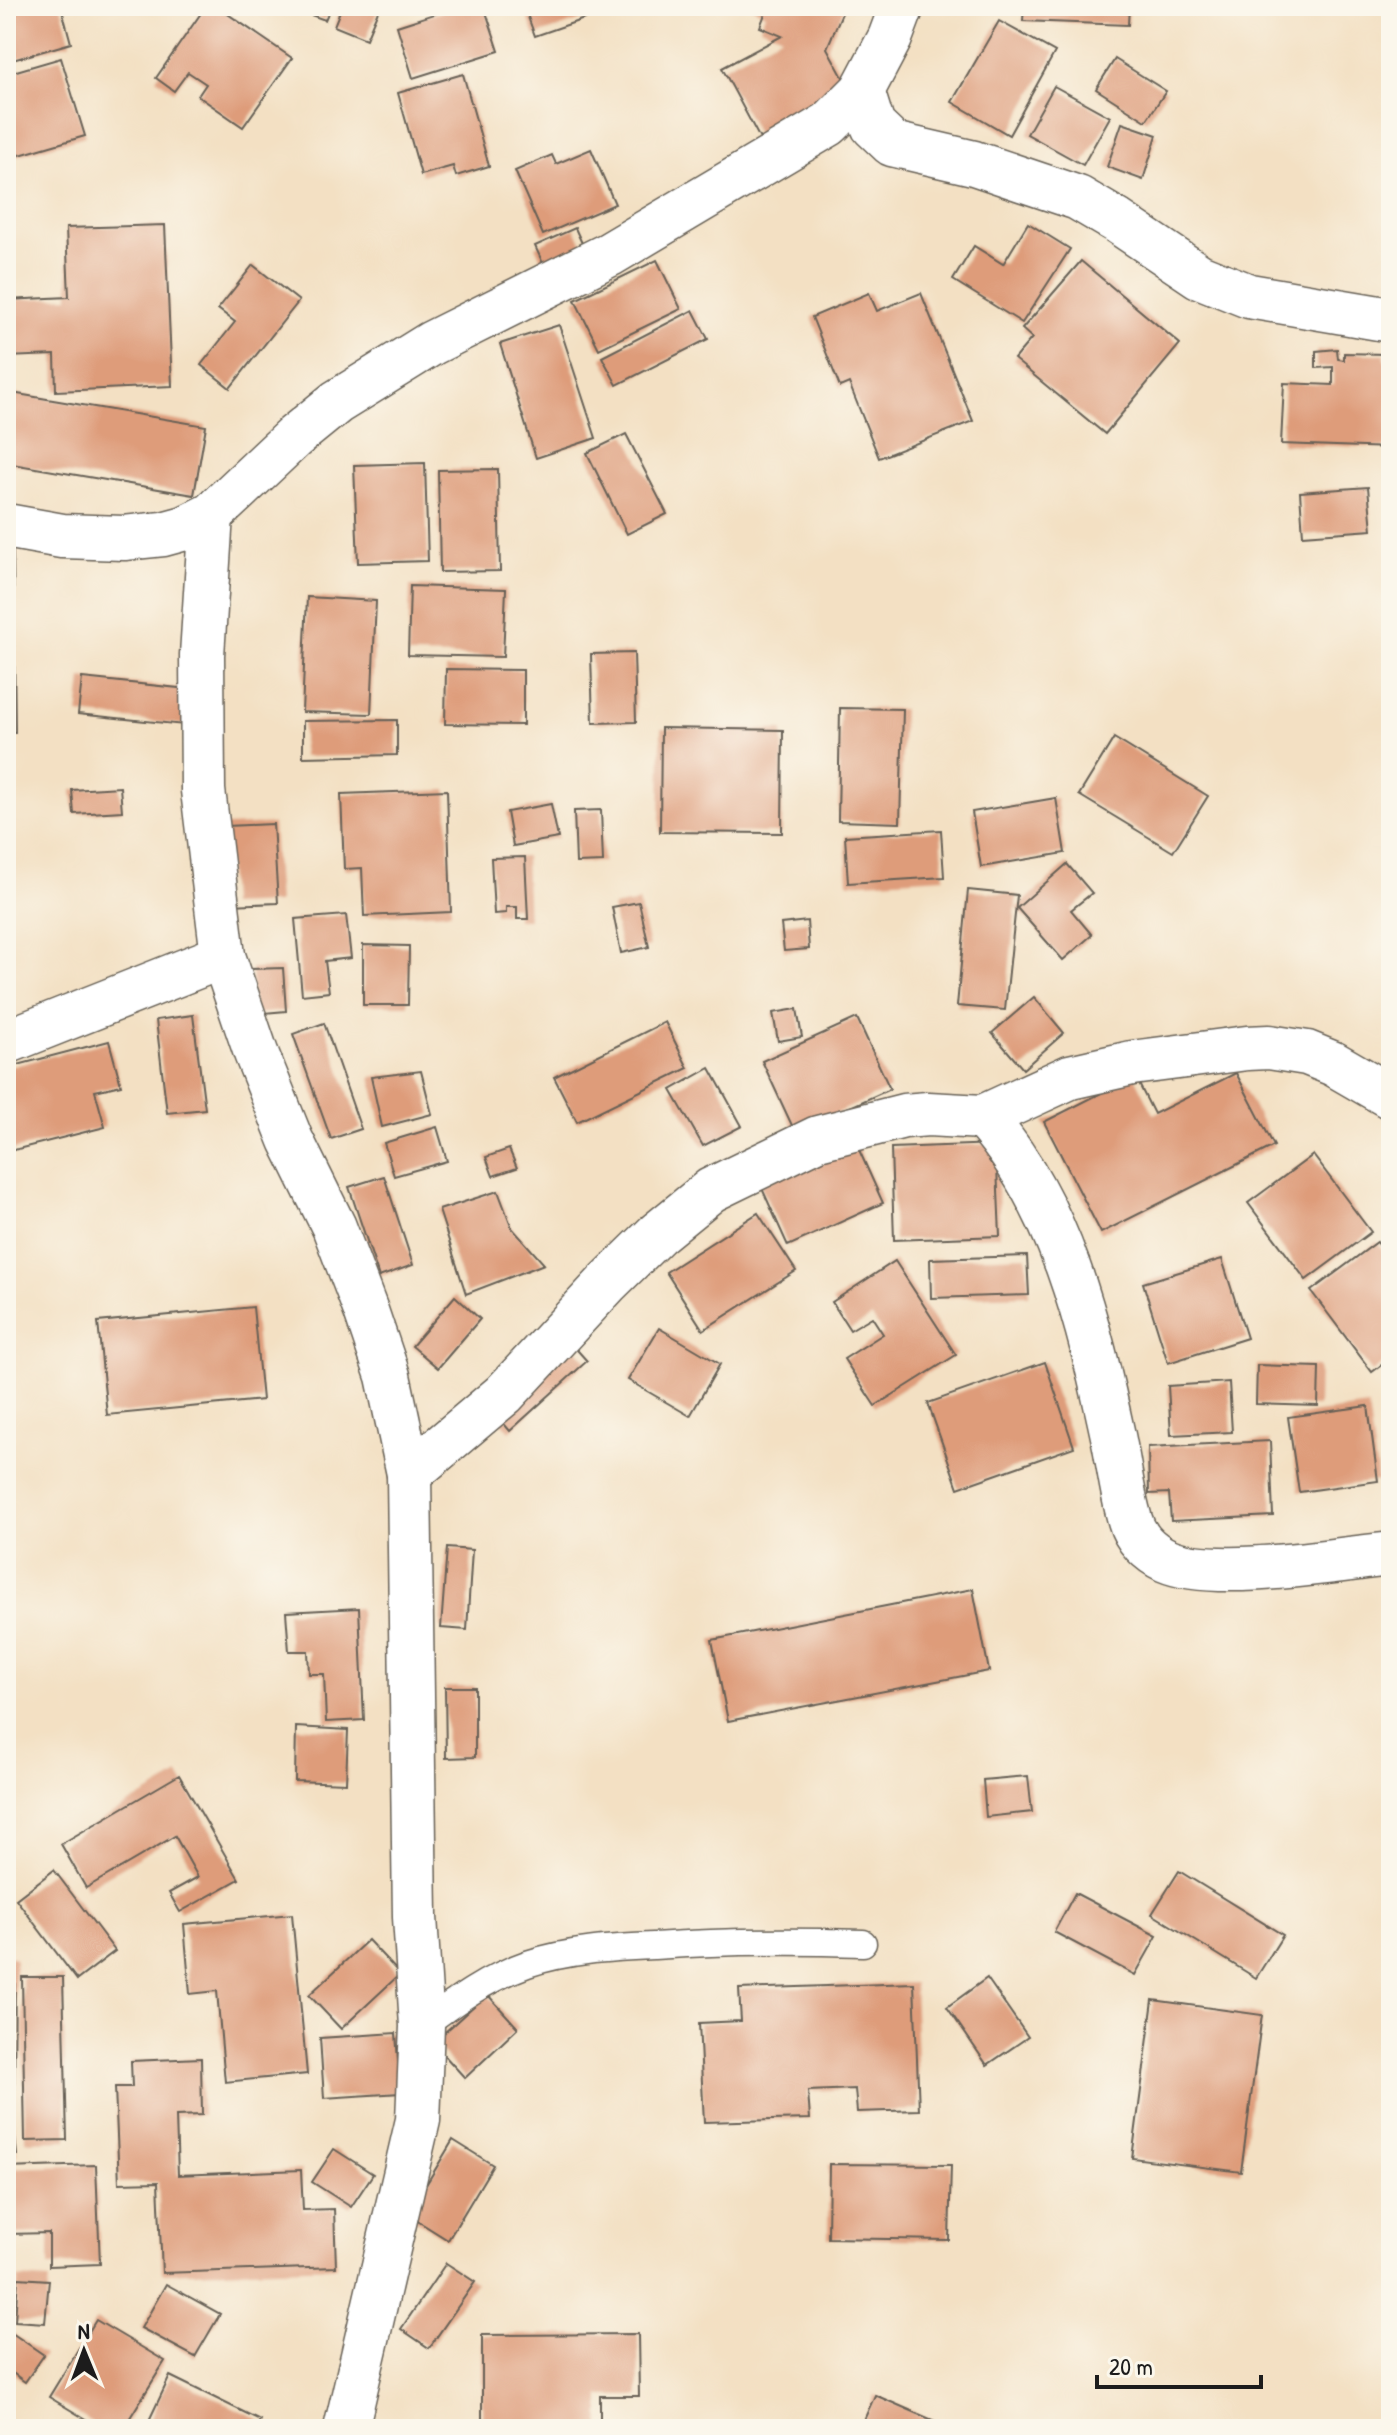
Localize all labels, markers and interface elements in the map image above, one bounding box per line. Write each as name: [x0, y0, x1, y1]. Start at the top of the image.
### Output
north arrow: [44, 2311, 124, 2391]
text: N: [78, 2316, 90, 2346]
scale bar: [1097, 2339, 1261, 2389]
text: 20 m: [1109, 2350, 1153, 2382]

